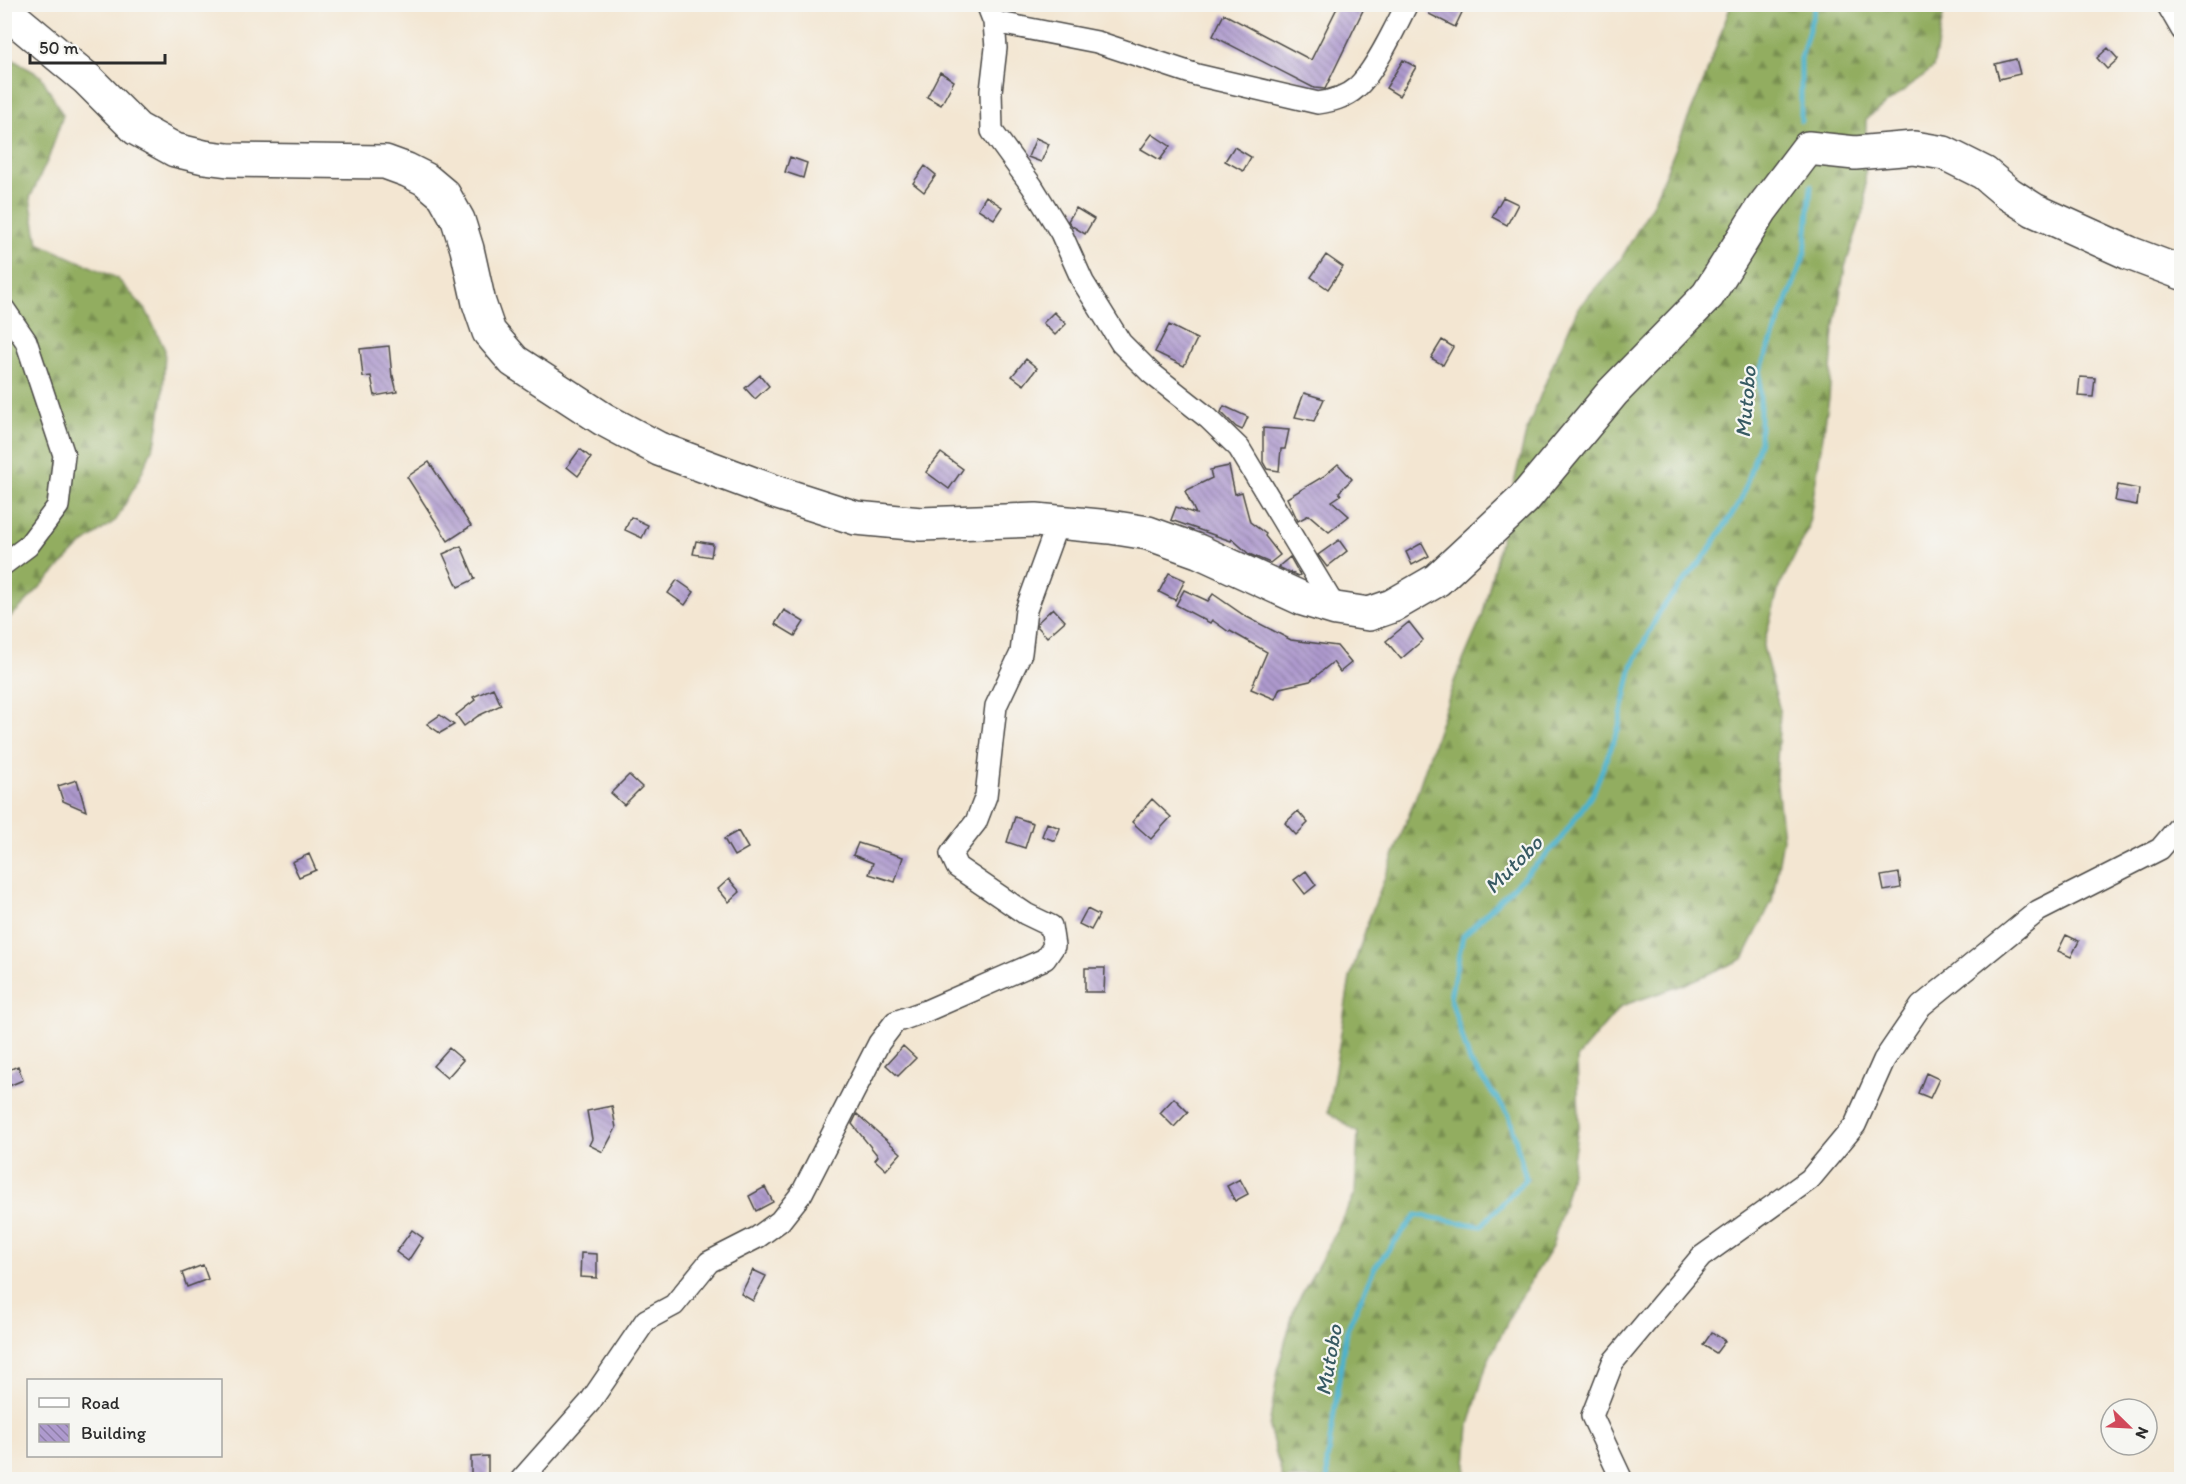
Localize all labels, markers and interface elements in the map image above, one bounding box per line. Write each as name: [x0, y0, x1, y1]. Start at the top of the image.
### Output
scale bar: [30, 27, 165, 65]
text: 50 m: [39, 37, 79, 59]
water label: Mutobo: [1729, 364, 1762, 439]
water label: Mutobo: [1479, 829, 1549, 899]
water label: Mutobo: [1309, 1322, 1348, 1398]
legend: [27, 1379, 222, 1457]
text: Road: [81, 1392, 120, 1414]
north arrow: [2099, 1397, 2159, 1457]
text: Building: [81, 1422, 147, 1444]
text: N: [2131, 1424, 2153, 1442]

